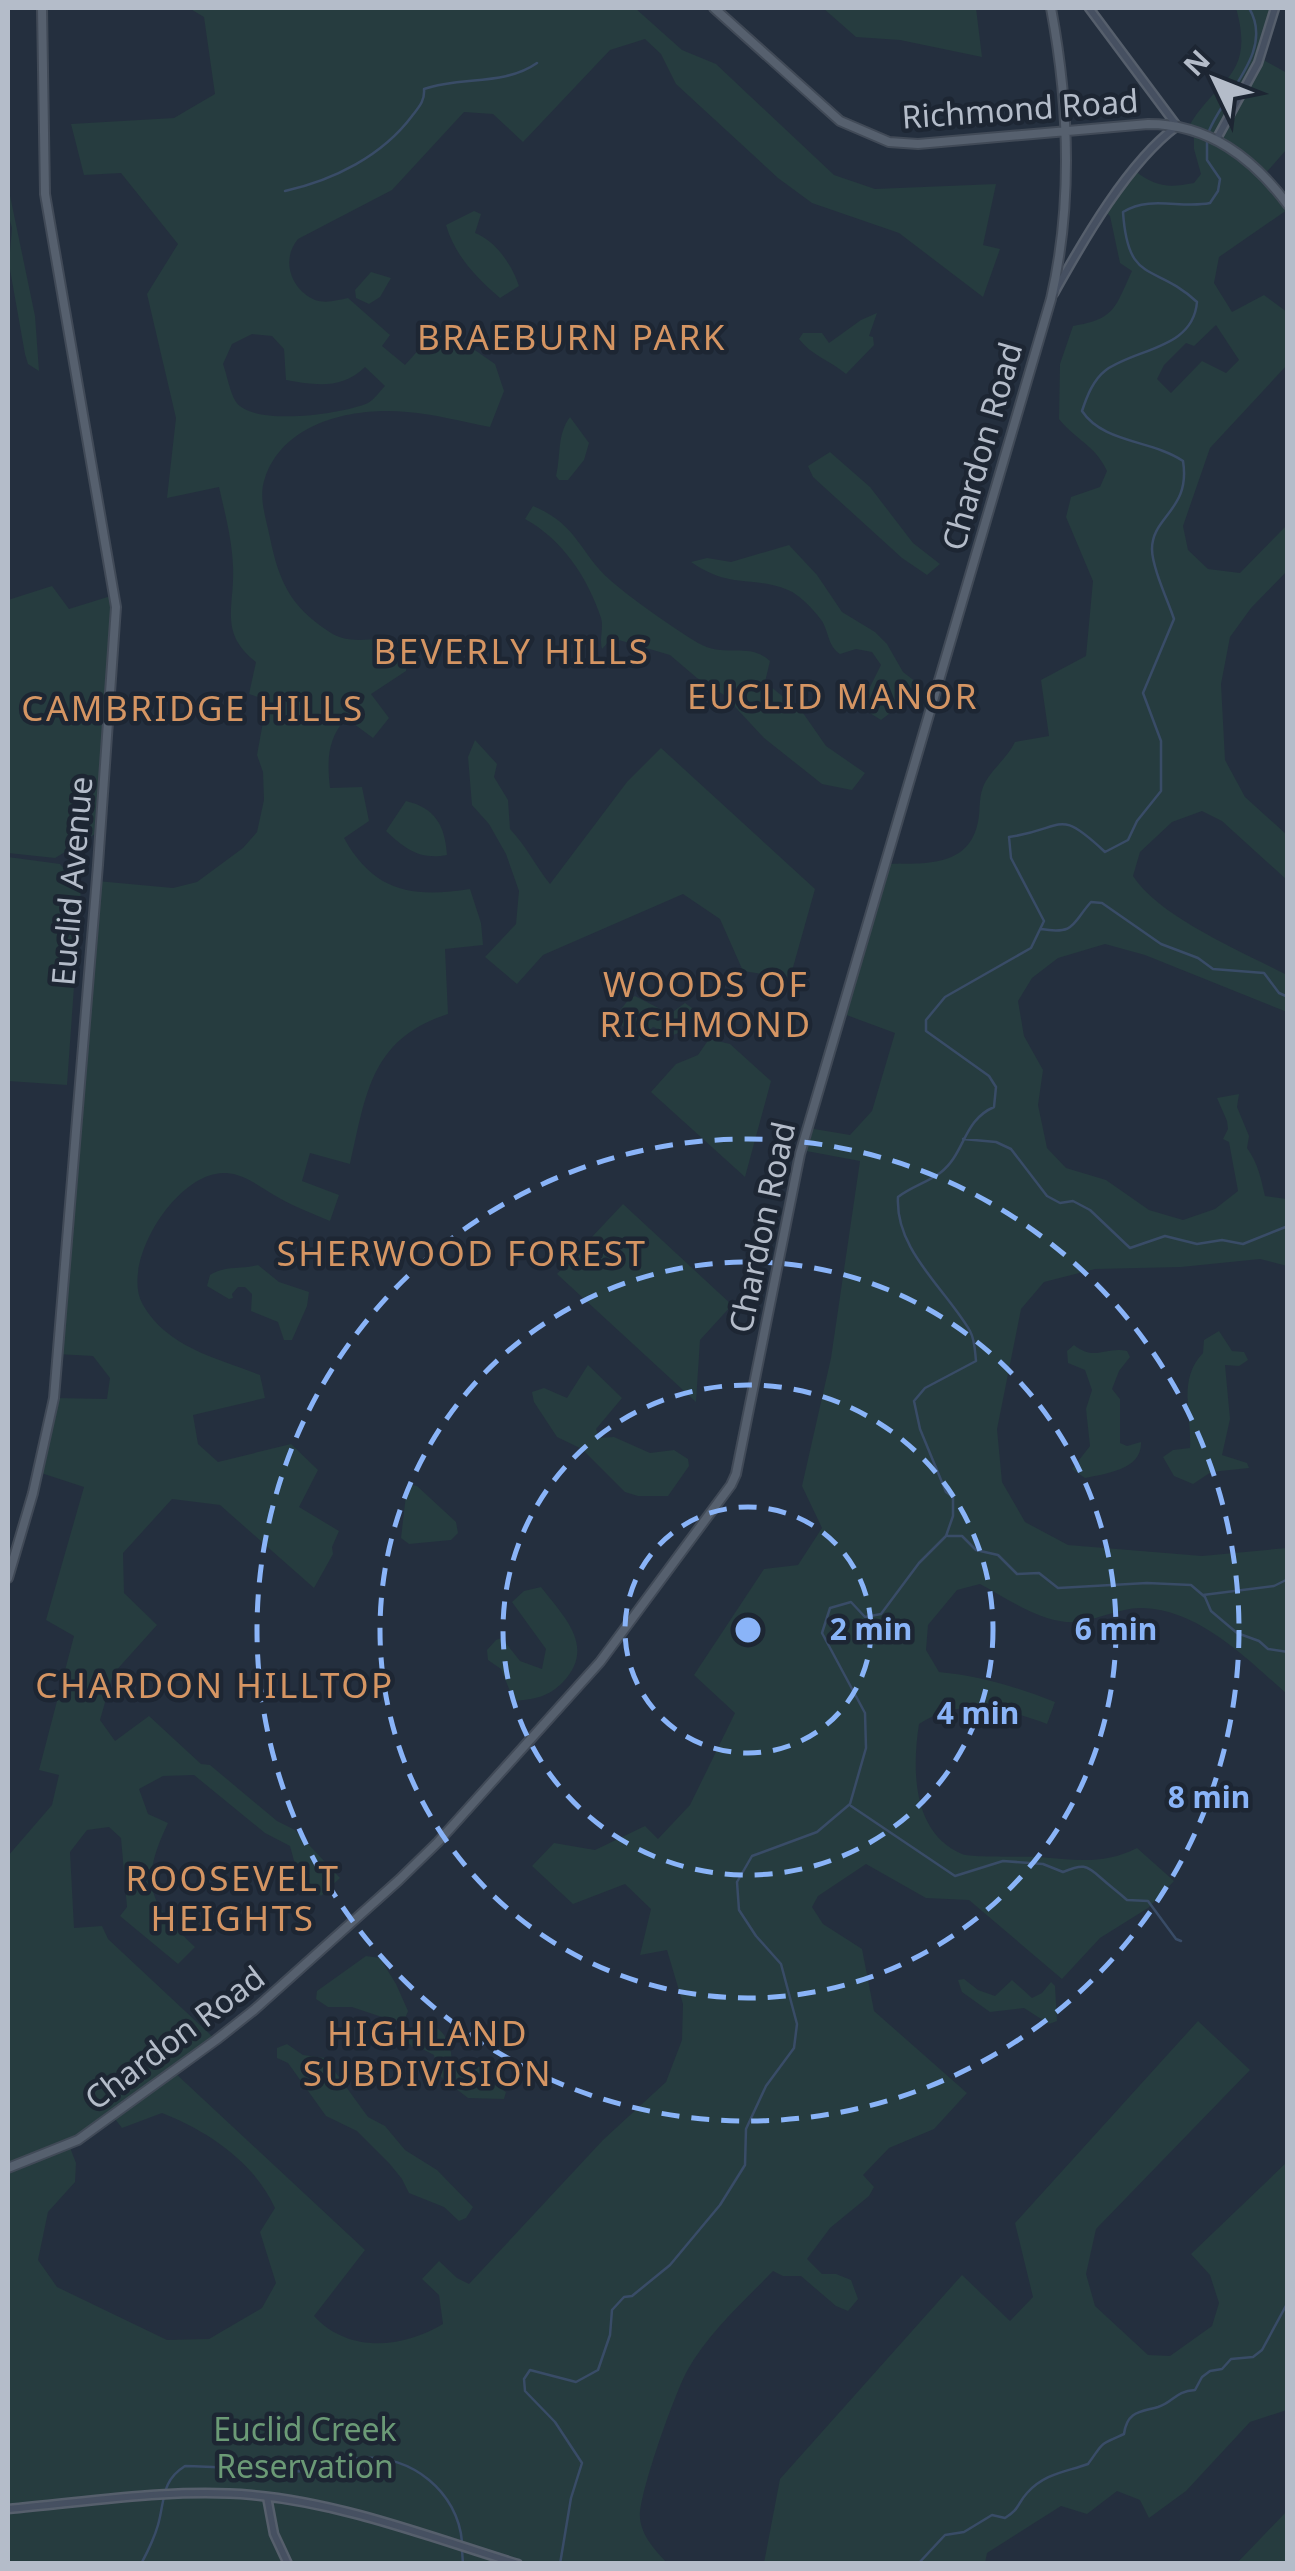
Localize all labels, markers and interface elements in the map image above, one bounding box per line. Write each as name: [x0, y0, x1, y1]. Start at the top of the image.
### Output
north arrow: [1165, 30, 1265, 130]
text: N: [1174, 41, 1218, 84]
street label: Richmond Road: [900, 78, 1140, 138]
district label: BRAEBURN PARK: [417, 313, 727, 360]
street label: Chardon Road: [931, 337, 1031, 555]
district label: BEVERLY HILLS: [374, 627, 650, 674]
district label: EUCLID MANOR: [687, 672, 979, 719]
district label: CAMBRIDGE HILLS: [21, 684, 365, 731]
street label: Euclid Avenue: [40, 775, 102, 987]
district label: WOODS OF RICHMOND: [600, 960, 812, 1047]
street label: Chardon Road: [718, 1118, 804, 1336]
district label: SHERWOOD FOREST: [277, 1229, 647, 1276]
text: 2 min: [830, 1608, 912, 1649]
text: 6 min: [1075, 1608, 1157, 1649]
centre of rings: [730, 1612, 766, 1648]
district label: CHARDON HILLTOP: [35, 1661, 395, 1708]
text: 4 min: [937, 1692, 1019, 1733]
text: 8 min: [1168, 1776, 1250, 1817]
district label: ROOSEVELT HEIGHTS: [125, 1854, 341, 1941]
street label: Chardon Road: [75, 1955, 273, 2119]
district label: HIGHLAND SUBDIVISION: [303, 2009, 553, 2096]
park label: Euclid Creek Reservation: [213, 2407, 397, 2487]

